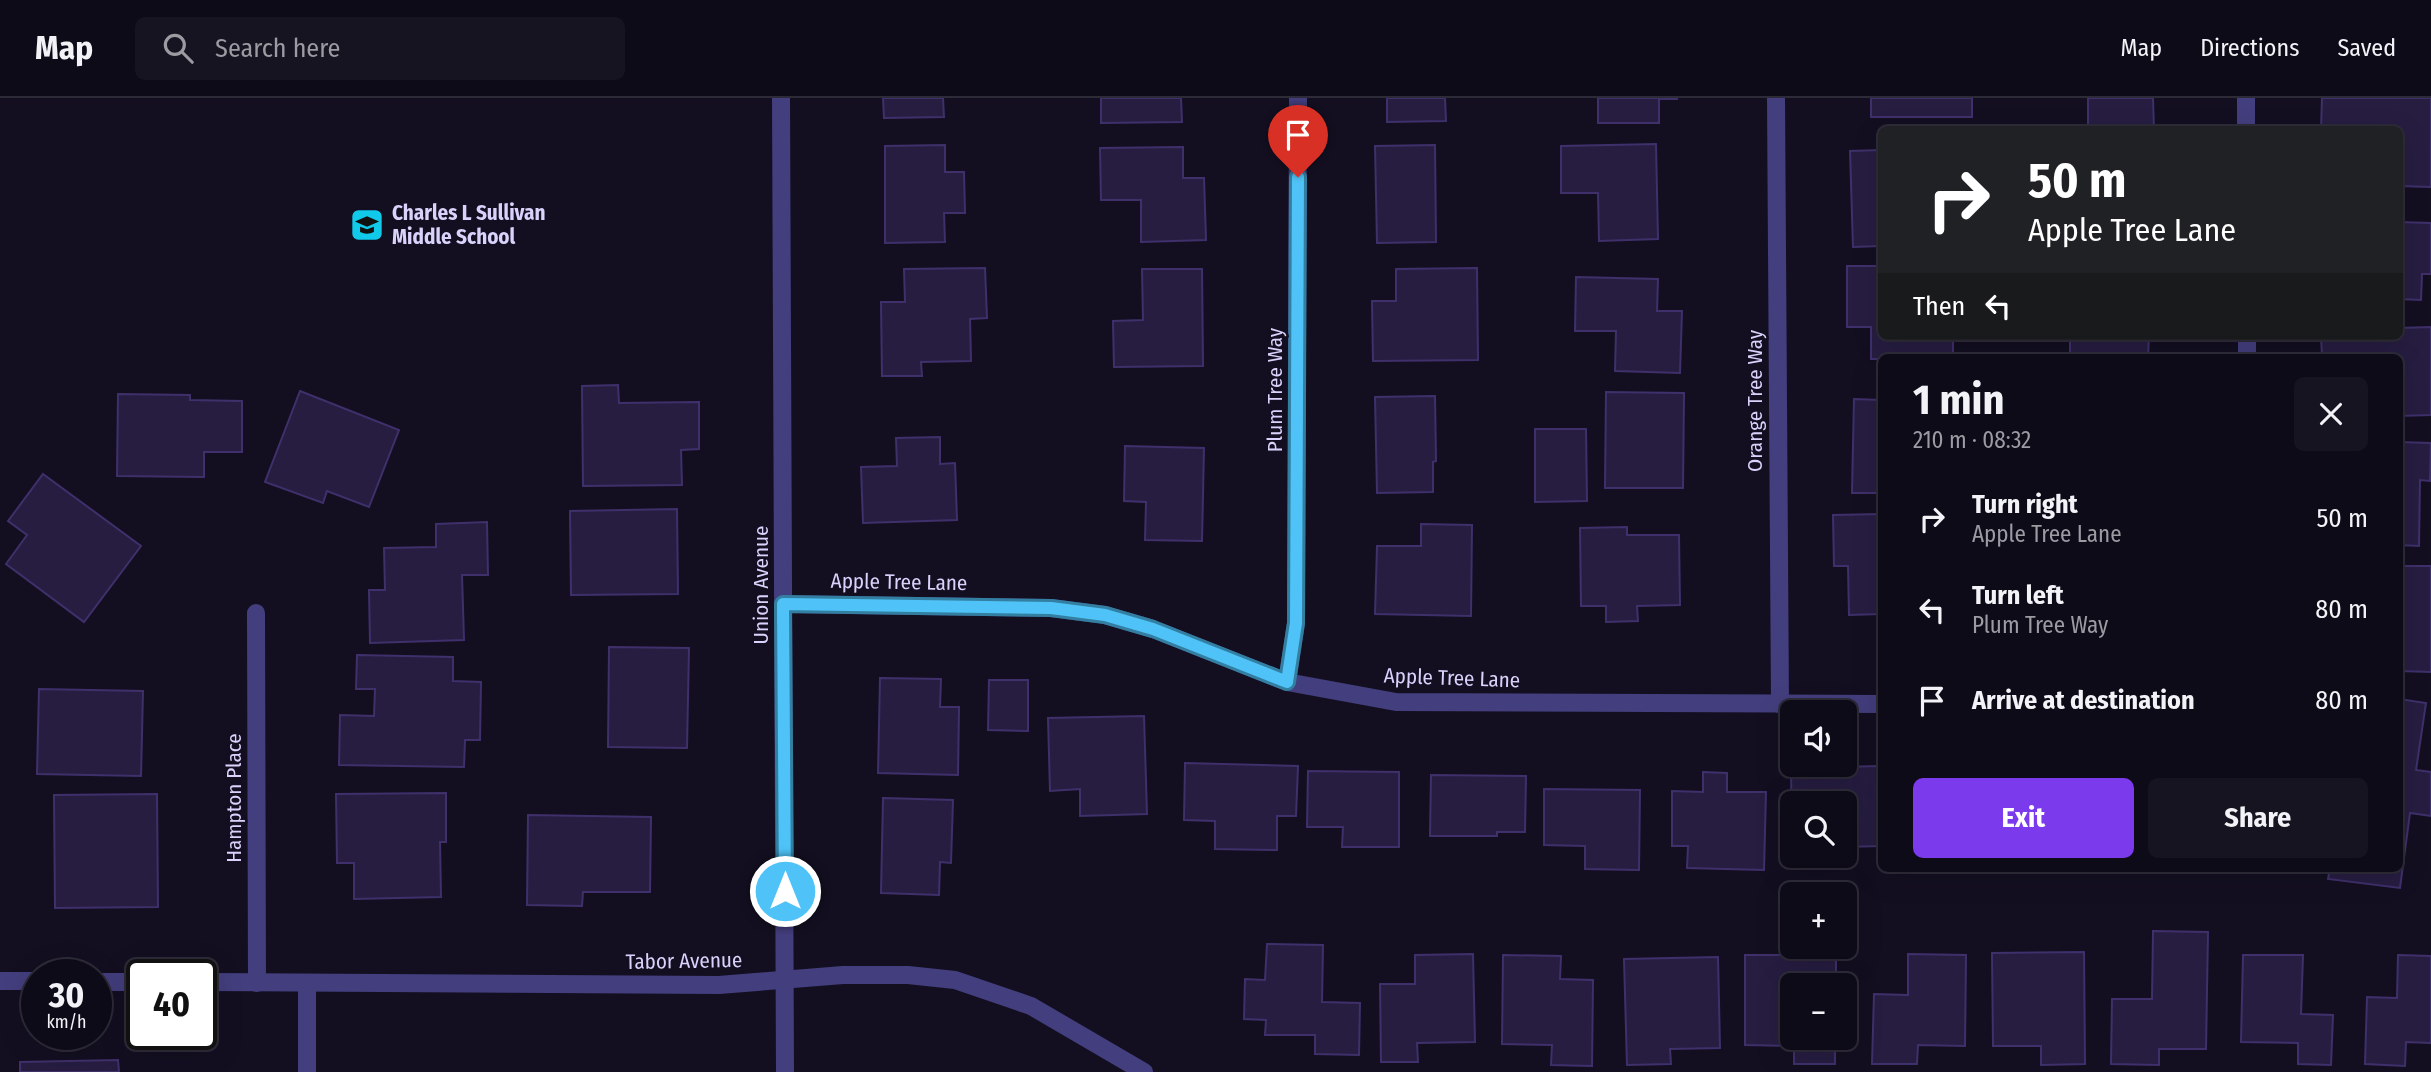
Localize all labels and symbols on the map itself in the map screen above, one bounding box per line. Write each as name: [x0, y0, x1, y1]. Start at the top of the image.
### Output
pin: [1268, 105, 1328, 177]
place label: Charles L Sullivan Middle School: [392, 200, 546, 250]
school or university icon: Charles L Sullivan Middle School: [348, 206, 386, 244]
street label: Plum Tree Way: [1262, 327, 1288, 452]
street label: Orange Tree Way: [1742, 329, 1768, 472]
street label: Union Avenue: [748, 526, 774, 644]
street label: Apple Tree Lane: [831, 568, 967, 596]
street label: Apple Tree Lane: [1383, 663, 1521, 693]
street label: Hampton Place: [221, 733, 247, 863]
position arrow: [748, 854, 822, 928]
street label: Tabor Avenue: [626, 947, 742, 975]
speed limit sign: 40: [126, 959, 217, 1050]

